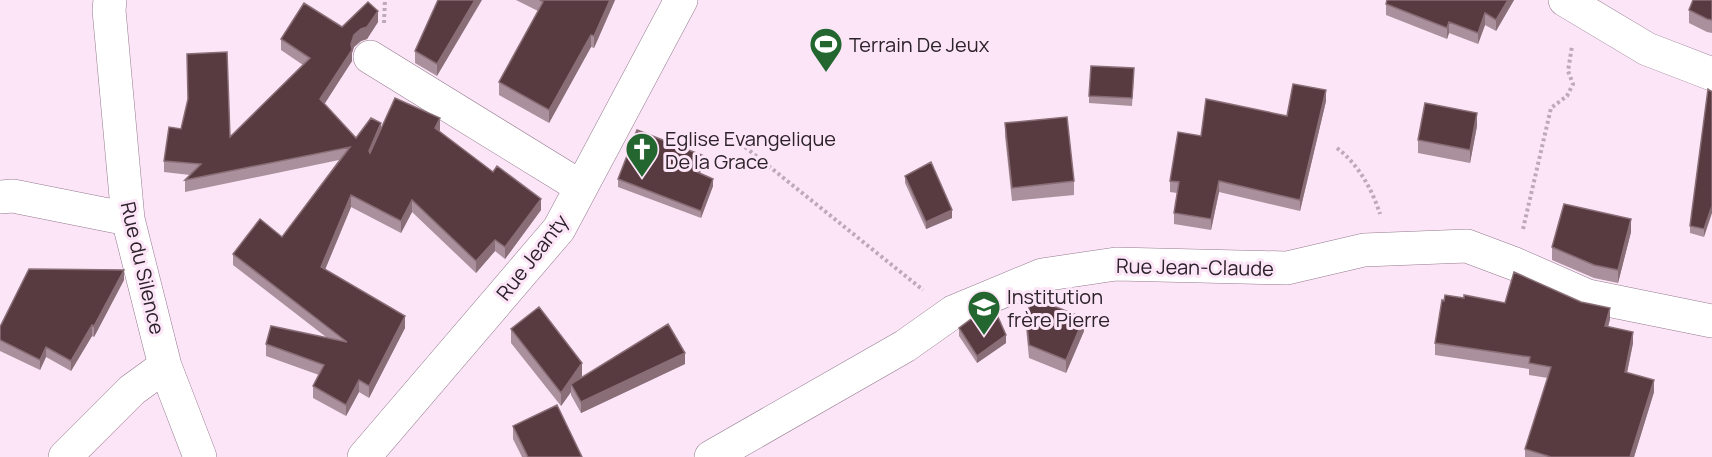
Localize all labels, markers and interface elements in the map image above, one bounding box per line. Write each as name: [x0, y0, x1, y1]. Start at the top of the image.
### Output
sports icon: Terrain De Jeux: [808, 26, 844, 73]
place label: Terrain De Jeux: [849, 31, 990, 58]
place label: Eglise Evangelique De la Grace: [665, 125, 836, 175]
church icon: Eglise Evangelique De la Grace: [624, 131, 660, 178]
street label: Rue du Silence: [115, 199, 171, 337]
street label: Rue Jeanty: [490, 208, 574, 306]
street label: Rue Jean-Claude: [1116, 252, 1274, 282]
place label: Institution frère Pierre: [1007, 283, 1110, 333]
school or university icon: Institution frère Pierre: [966, 289, 1002, 336]

